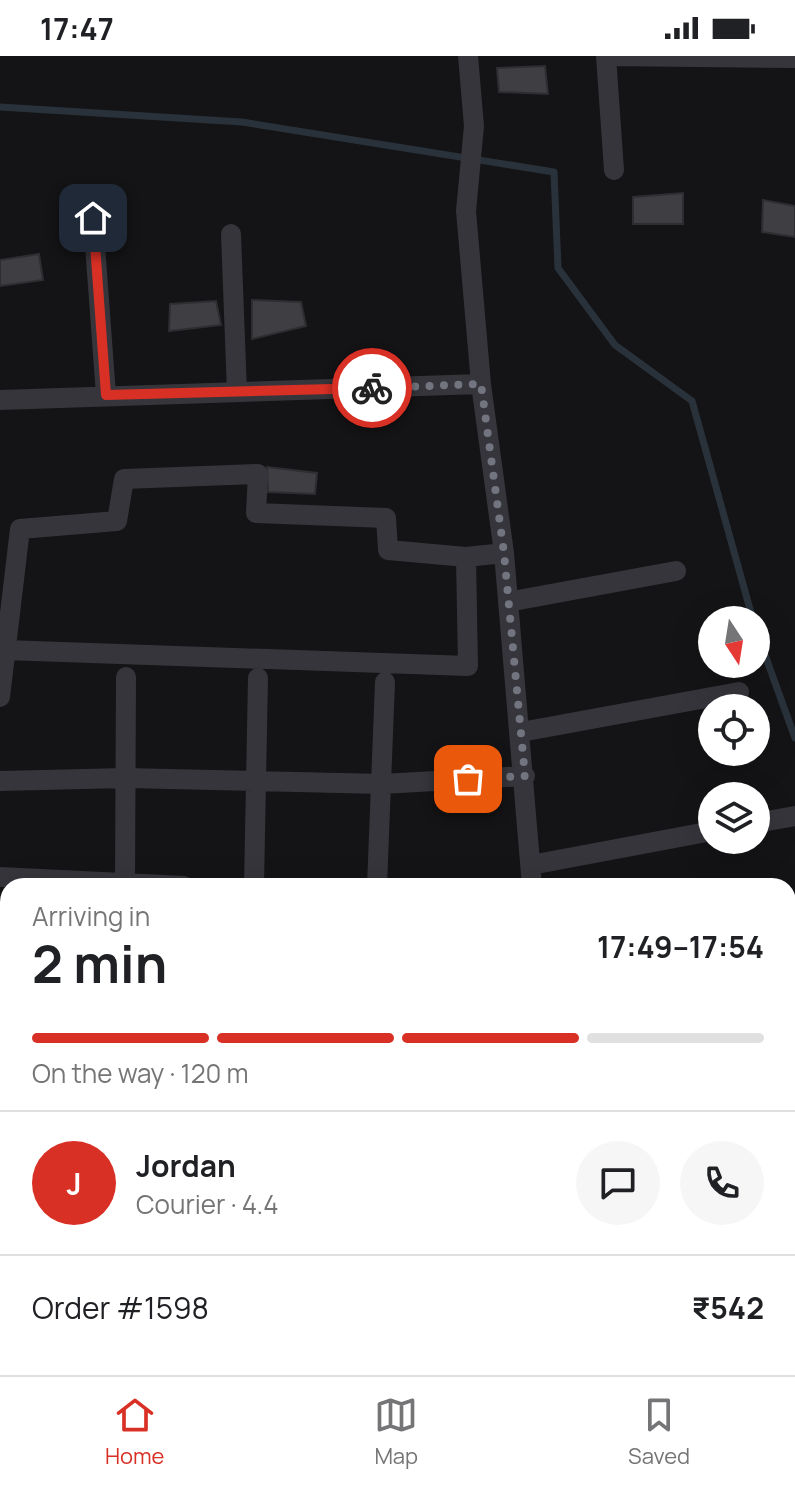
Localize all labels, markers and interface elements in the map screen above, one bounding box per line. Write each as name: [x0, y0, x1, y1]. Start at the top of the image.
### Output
text: 17:47: [40, 8, 114, 49]
pin: [59, 184, 127, 252]
icon: home: [71, 196, 115, 240]
courier: [332, 348, 412, 428]
icon: bike: [350, 366, 394, 410]
north arrow: [698, 606, 770, 678]
map controls: [698, 606, 770, 854]
button: locate: [698, 694, 770, 766]
pin: [434, 745, 502, 813]
icon: bag: [446, 757, 490, 801]
button: layers: [698, 782, 770, 854]
text: Arriving in: [32, 898, 150, 934]
text: 17:49–17:54: [597, 926, 764, 967]
text: 2 min: [32, 928, 167, 999]
text: On the way · 120 m: [32, 1055, 249, 1091]
button: chat: [576, 1141, 660, 1225]
button: phone: [680, 1141, 764, 1225]
text: Jordan: [136, 1145, 236, 1186]
text: J: [66, 1163, 82, 1204]
text: Courier · 4.4: [136, 1186, 278, 1222]
text: Order #1598: [32, 1287, 209, 1328]
text: ₹542: [692, 1287, 764, 1328]
tab: Home: [105, 1393, 164, 1471]
tab: Map: [374, 1393, 418, 1471]
tab: Saved: [628, 1393, 690, 1471]

